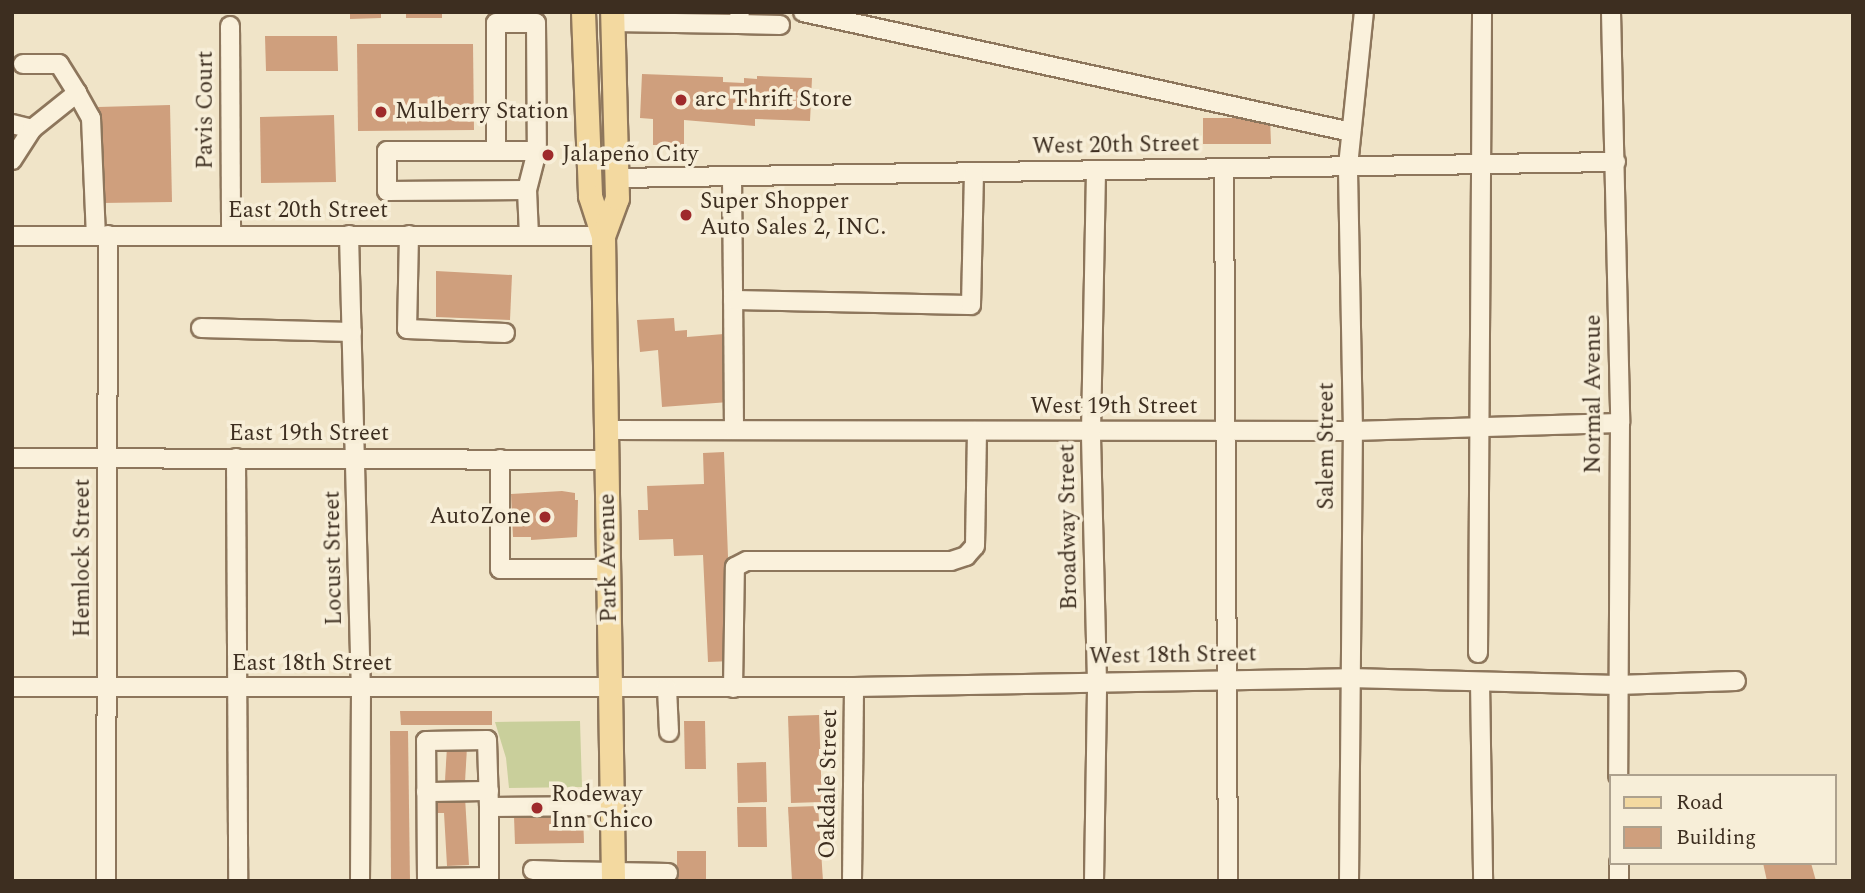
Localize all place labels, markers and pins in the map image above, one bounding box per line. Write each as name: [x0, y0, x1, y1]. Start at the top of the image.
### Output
place label: arc Thrift Store: [695, 86, 852, 114]
marker: arc Thrift Store: [673, 92, 689, 108]
place label: Mulberry Station: [395, 98, 569, 126]
marker: Mulberry Station: [373, 104, 389, 120]
place label: Jalapeño City: [562, 141, 698, 169]
marker: Jalapeño City: [540, 147, 556, 163]
place label: Super Shopper Auto Sales 2, INC.: [700, 188, 886, 242]
marker: Super Shopper Auto Sales 2, INC.: [678, 207, 694, 223]
place label: AutoZone: [429, 503, 531, 531]
marker: AutoZone: [537, 509, 553, 525]
place label: Rodeway Inn Chico: [551, 781, 653, 835]
marker: Rodeway Inn Chico: [529, 800, 545, 816]

